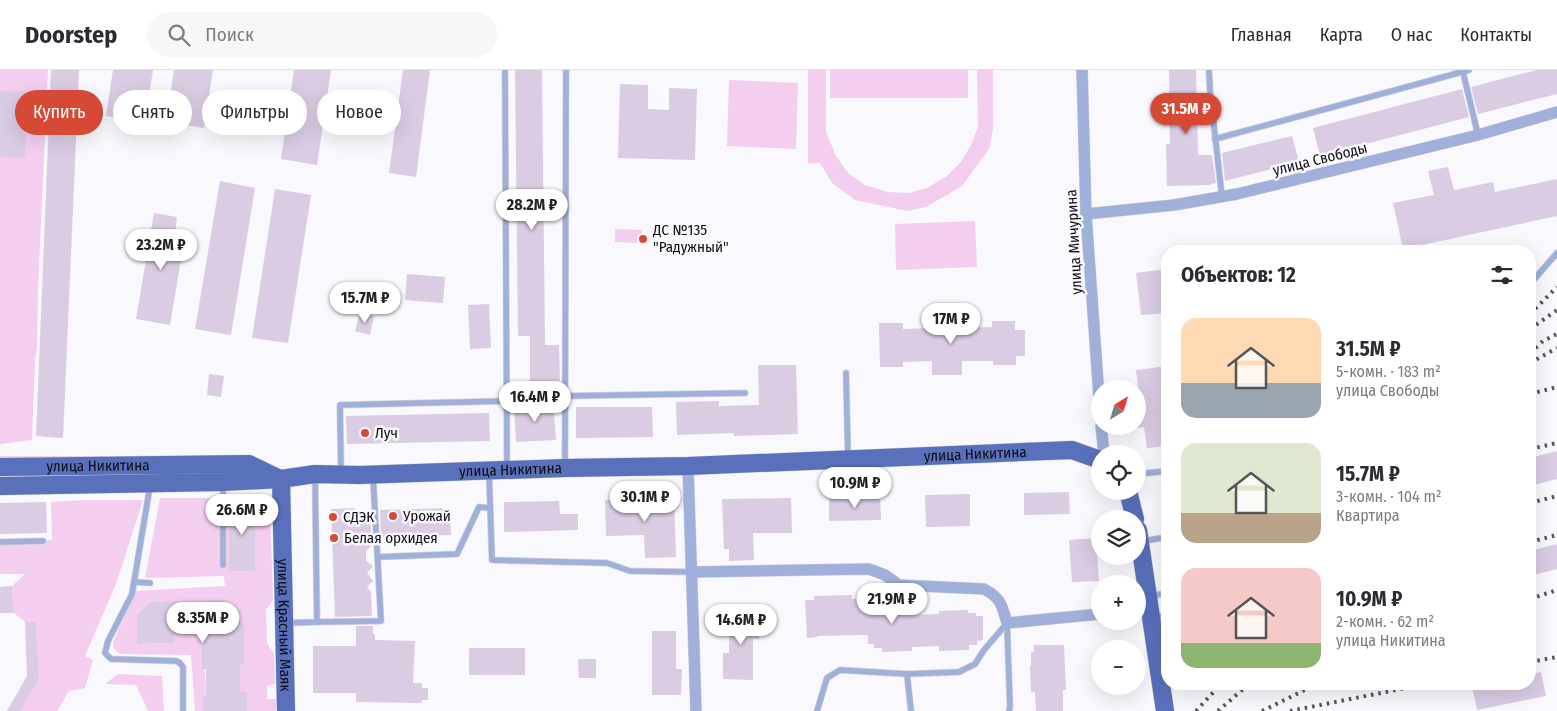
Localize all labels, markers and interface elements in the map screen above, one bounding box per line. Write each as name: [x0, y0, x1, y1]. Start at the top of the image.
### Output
search box: [147, 12, 497, 57]
text: Doorstep: [25, 21, 117, 49]
icon: search: [165, 21, 193, 49]
text: Поиск: [205, 23, 254, 46]
text: Главная: [1231, 24, 1292, 46]
text: Карта: [1320, 24, 1363, 46]
text: О нас: [1391, 24, 1432, 46]
text: Контакты: [1460, 24, 1532, 46]
chip: Купить: [15, 90, 103, 135]
chip: Снять: [113, 90, 192, 135]
chip: Фильтры: [202, 90, 307, 135]
chip: Новое: [317, 90, 401, 135]
pin: 31.5M ₽: [1140, 92, 1232, 135]
text: 31.5M ₽: [1161, 99, 1211, 118]
street label: улица Свободы: [1271, 139, 1369, 179]
pin: 28.2M ₽: [486, 189, 578, 231]
street label: улица Мичурина: [1062, 189, 1086, 295]
text: 28.2M ₽: [507, 195, 557, 214]
place label: ДС №135 "Радужный": [652, 221, 729, 256]
pin: 23.2M ₽: [115, 228, 207, 271]
marker: ДС №135 "Радужный": [637, 233, 649, 245]
text: 23.2M ₽: [136, 235, 186, 254]
icon: filters: [1488, 261, 1516, 289]
text: Объектов: 12: [1181, 262, 1296, 288]
pin: 15.7M ₽: [319, 282, 411, 324]
text: 15.7M ₽: [341, 288, 389, 307]
pin: 17M ₽: [916, 302, 986, 345]
text: 17M ₽: [932, 309, 970, 328]
text: 31.5M ₽: [1336, 336, 1401, 362]
icon: home: [1221, 338, 1281, 398]
text: 5-комн. · 183 m²: [1336, 362, 1441, 381]
pin: 16.4M ₽: [489, 380, 581, 423]
north arrow: [1091, 380, 1146, 435]
map controls: [1091, 380, 1146, 695]
text: улица Свободы: [1336, 381, 1439, 400]
text: 16.4M ₽: [510, 387, 560, 406]
place label: Луч: [375, 424, 398, 442]
marker: Луч: [359, 427, 371, 439]
street label: улица Никитина: [923, 443, 1027, 465]
button: locate: [1091, 445, 1146, 500]
street label: улица Никитина: [46, 456, 150, 475]
street label: улица Никитина: [459, 459, 562, 481]
text: 15.7M ₽: [1336, 461, 1400, 487]
icon: home: [1221, 463, 1281, 523]
pin: 10.9M ₽: [809, 466, 901, 509]
text: 10.9M ₽: [830, 473, 880, 492]
pin: 30.1M ₽: [599, 480, 691, 523]
text: 30.1M ₽: [621, 487, 669, 506]
text: 3-комн. · 104 m²: [1336, 487, 1442, 506]
pin: 26.6M ₽: [196, 494, 288, 536]
text: 26.6M ₽: [216, 500, 268, 519]
text: Квартира: [1336, 506, 1400, 525]
place label: Урожай: [402, 507, 451, 525]
place label: СДЭК: [343, 508, 374, 526]
marker: Урожай: [387, 510, 399, 522]
button: layers: [1091, 510, 1146, 565]
marker: СДЭК: [327, 511, 339, 523]
place label: Белая орхидея: [344, 529, 438, 547]
marker: Белая орхидея: [328, 532, 340, 544]
street label: улица Красный Маяк: [274, 558, 295, 692]
button: +: [1091, 575, 1146, 630]
pin: 21.9M ₽: [846, 582, 938, 625]
text: 10.9M ₽: [1336, 586, 1402, 612]
icon: home: [1221, 588, 1281, 648]
text: 21.9M ₽: [868, 589, 917, 608]
pin: 8.35M ₽: [157, 602, 249, 644]
pin: 14.6M ₽: [695, 604, 787, 646]
text: 8.35M ₽: [177, 608, 229, 627]
text: 14.6M ₽: [716, 610, 766, 629]
text: 2-комн. · 62 m²: [1336, 612, 1434, 631]
text: улица Никитина: [1336, 631, 1446, 650]
button: −: [1091, 640, 1146, 695]

